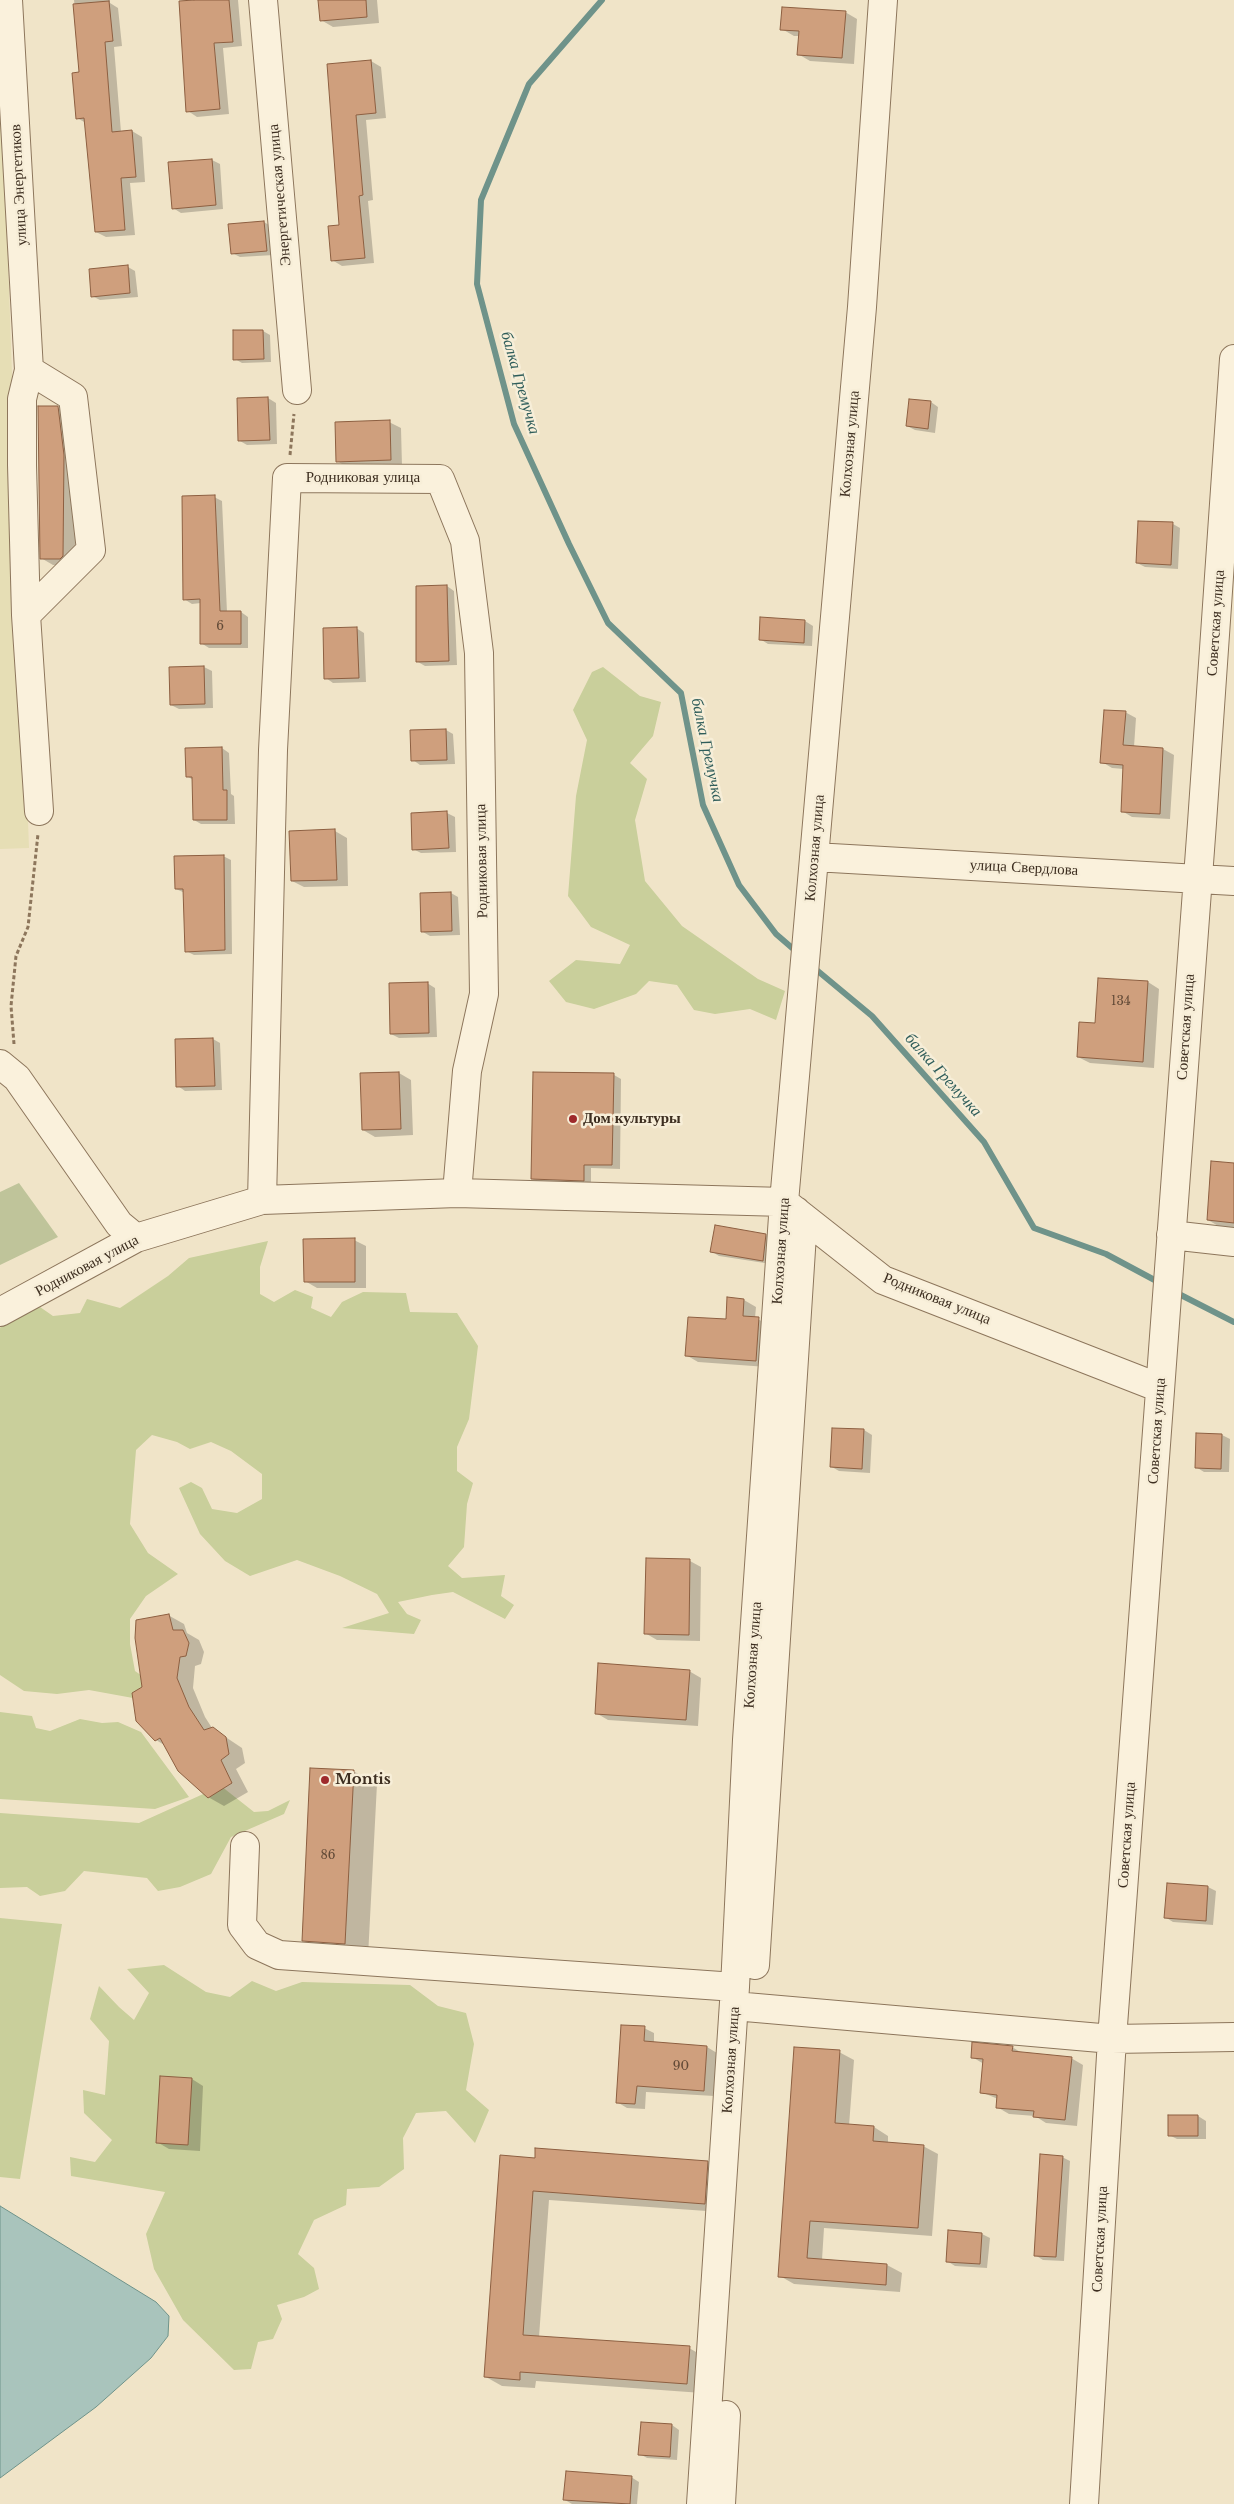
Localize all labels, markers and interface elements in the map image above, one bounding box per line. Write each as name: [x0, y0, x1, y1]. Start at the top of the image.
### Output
street label: Энергетическая улица: [265, 123, 295, 267]
street label: улица Энергетиков: [7, 124, 31, 246]
water label: балка Гремучка: [496, 329, 544, 437]
street label: Колхозная улица: [836, 390, 864, 498]
street label: Родниковая улица: [306, 469, 420, 487]
street label: Советская улица: [1203, 569, 1229, 677]
house number: 6: [216, 620, 224, 634]
water label: балка Гремучка: [687, 696, 727, 804]
street label: Колхозная улица: [801, 794, 829, 902]
street label: Родниковая улица: [472, 804, 492, 918]
street label: улица Свердлова: [969, 856, 1079, 880]
street label: Советская улица: [1173, 973, 1199, 1081]
house number: 134: [1111, 995, 1131, 1009]
water label: балка Гремучка: [900, 1029, 986, 1121]
place label: Дом культуры: [583, 1110, 681, 1128]
marker: Дом культуры: [567, 1113, 579, 1125]
street label: Колхозная улица: [768, 1197, 794, 1305]
street label: Родниковая улица: [32, 1231, 142, 1301]
street label: Родниковая улица: [881, 1269, 993, 1329]
street label: Советская улица: [1144, 1377, 1170, 1485]
street label: Колхозная улица: [740, 1601, 766, 1709]
place label: Montis: [335, 1771, 391, 1789]
marker: Montis: [319, 1774, 331, 1786]
street label: Советская улица: [1114, 1781, 1140, 1889]
house number: 86: [321, 1849, 335, 1863]
street label: Колхозная улица: [718, 2006, 744, 2114]
house number: 90: [673, 2060, 689, 2074]
street label: Советская улица: [1088, 2185, 1112, 2293]

